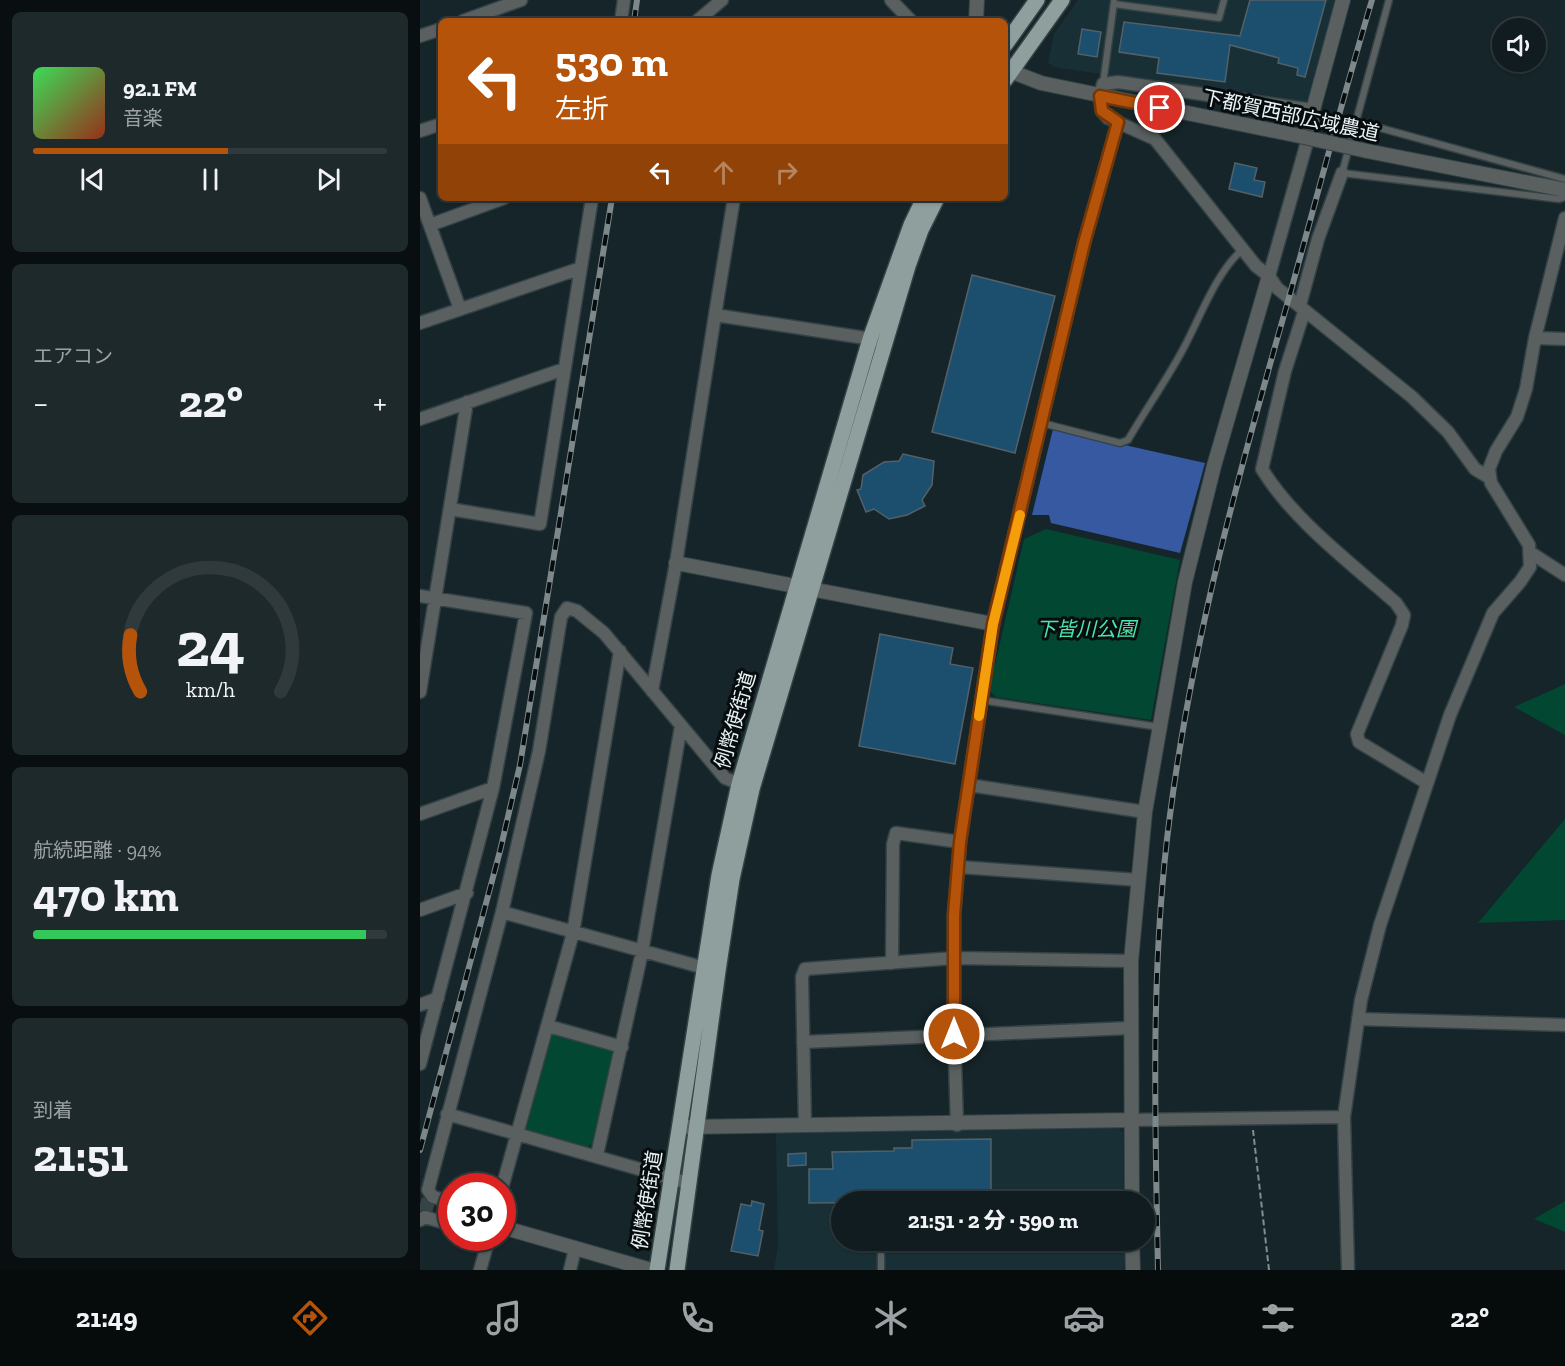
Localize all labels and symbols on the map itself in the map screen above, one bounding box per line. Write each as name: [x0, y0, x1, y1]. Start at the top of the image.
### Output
pin: [1134, 82, 1185, 133]
street label: 下都賀西部広域農道: [1200, 85, 1382, 145]
park label: 下皆川公園: [1036, 617, 1139, 641]
street label: 例幣使街道: [710, 669, 760, 771]
position arrow: [922, 1002, 986, 1066]
street label: 例幣使街道: [627, 1149, 667, 1251]
speed limit sign: 30: [438, 1173, 516, 1251]

